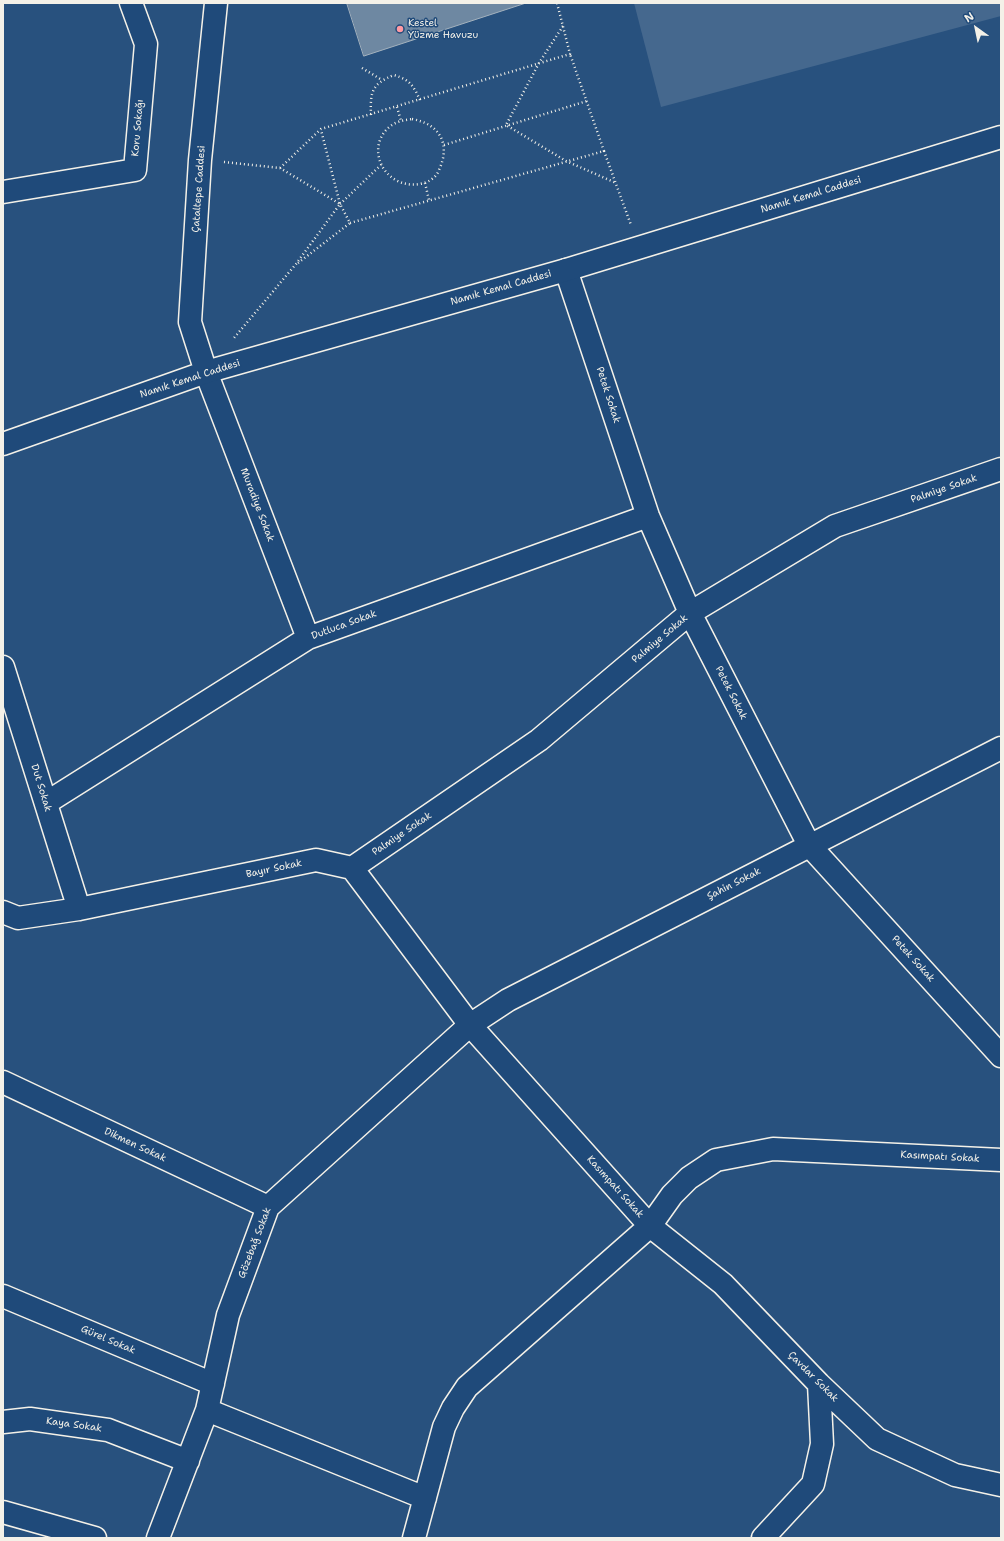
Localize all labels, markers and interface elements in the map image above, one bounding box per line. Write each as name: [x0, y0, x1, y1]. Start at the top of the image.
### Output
north arrow: [956, 8, 996, 48]
text: N: [961, 9, 977, 26]
place label: Kestel Yüzme Havuzu: [408, 17, 478, 40]
marker: Kestel Yüzme Havuzu: [395, 24, 405, 34]
street label: Koru Sokağı: [130, 99, 146, 157]
street label: Çataltepe Caddesi: [190, 145, 208, 233]
street label: Namık Kemal Caddesi: [759, 174, 863, 216]
street label: Namık Kemal Caddesi: [449, 268, 553, 308]
street label: Namık Kemal Caddesi: [138, 357, 242, 401]
street label: Petek Sokak: [593, 365, 623, 425]
street label: Muradiye Sokak: [237, 466, 277, 544]
street label: Palmiye Sokak: [909, 472, 979, 506]
street label: Dutluca Sokak: [310, 608, 378, 642]
street label: Palmiye Sokak: [630, 612, 690, 666]
street label: Petek Sokak: [712, 664, 750, 722]
street label: Dut Sokak: [28, 763, 54, 813]
street label: Palmiye Sokak: [370, 810, 434, 858]
street label: Bayır Sokak: [245, 857, 303, 881]
street label: Şahin Sokak: [705, 865, 763, 903]
street label: Petek Sokak: [889, 933, 937, 985]
street label: Dikmen Sokak: [102, 1125, 168, 1165]
street label: Kasımpatı Sokak: [900, 1149, 980, 1165]
street label: Kasımpatı Sokak: [584, 1153, 646, 1221]
street label: Gözebağ Sokak: [236, 1206, 274, 1280]
street label: Gürel Sokak: [79, 1323, 137, 1357]
street label: Çavdar Sokak: [785, 1349, 841, 1405]
street label: Kaya Sokak: [45, 1415, 103, 1435]

